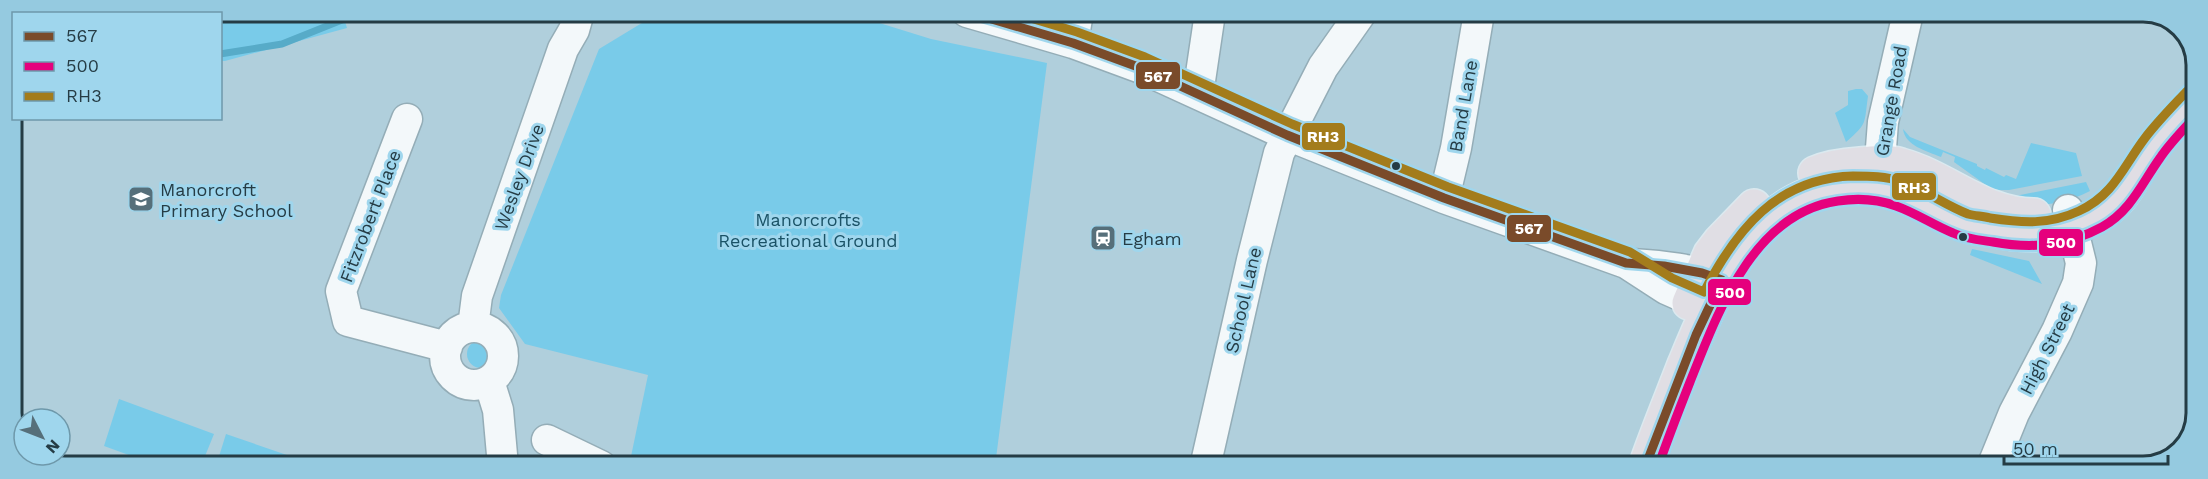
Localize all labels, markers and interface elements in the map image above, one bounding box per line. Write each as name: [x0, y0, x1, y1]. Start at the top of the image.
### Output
legend: [12, 12, 222, 120]
text: 567: [66, 25, 97, 46]
street label: Grange Road: [1871, 44, 1911, 158]
text: 500: [66, 55, 99, 76]
street label: Band Lane: [1445, 58, 1481, 154]
line badge: 567: [1135, 61, 1181, 90]
text: 567: [1144, 67, 1173, 86]
text: RH3: [66, 85, 102, 106]
street label: Wesley Drive: [490, 121, 548, 233]
line badge: RH3: [1301, 122, 1346, 151]
text: RH3: [1307, 127, 1339, 146]
street label: Fitzrobert Place: [335, 147, 405, 285]
unlabelled marker: [1390, 160, 1402, 172]
line badge: RH3: [1891, 172, 1937, 201]
text: RH3: [1898, 178, 1930, 197]
place label: Manorcroft Primary School: [160, 179, 293, 221]
school or university icon: Manorcroft Primary School: [126, 184, 156, 214]
park label: Manorcrofts Recreational Ground: [718, 209, 898, 251]
line badge: 567: [1506, 214, 1552, 243]
text: 567: [1515, 219, 1544, 238]
station icon: Egham: [1088, 223, 1118, 253]
place label: Egham: [1122, 228, 1182, 249]
line badge: 500: [2038, 228, 2084, 257]
unlabelled marker: [1957, 231, 1969, 243]
text: 500: [2046, 233, 2076, 252]
street label: School Lane: [1221, 245, 1265, 355]
line badge: 500: [1707, 278, 1752, 306]
text: 500: [1715, 283, 1745, 302]
street label: High Street: [2015, 300, 2079, 398]
north arrow: [12, 407, 72, 467]
scale bar: [2004, 428, 2168, 466]
text: N: [42, 436, 64, 457]
text: 50 m: [2013, 438, 2058, 459]

